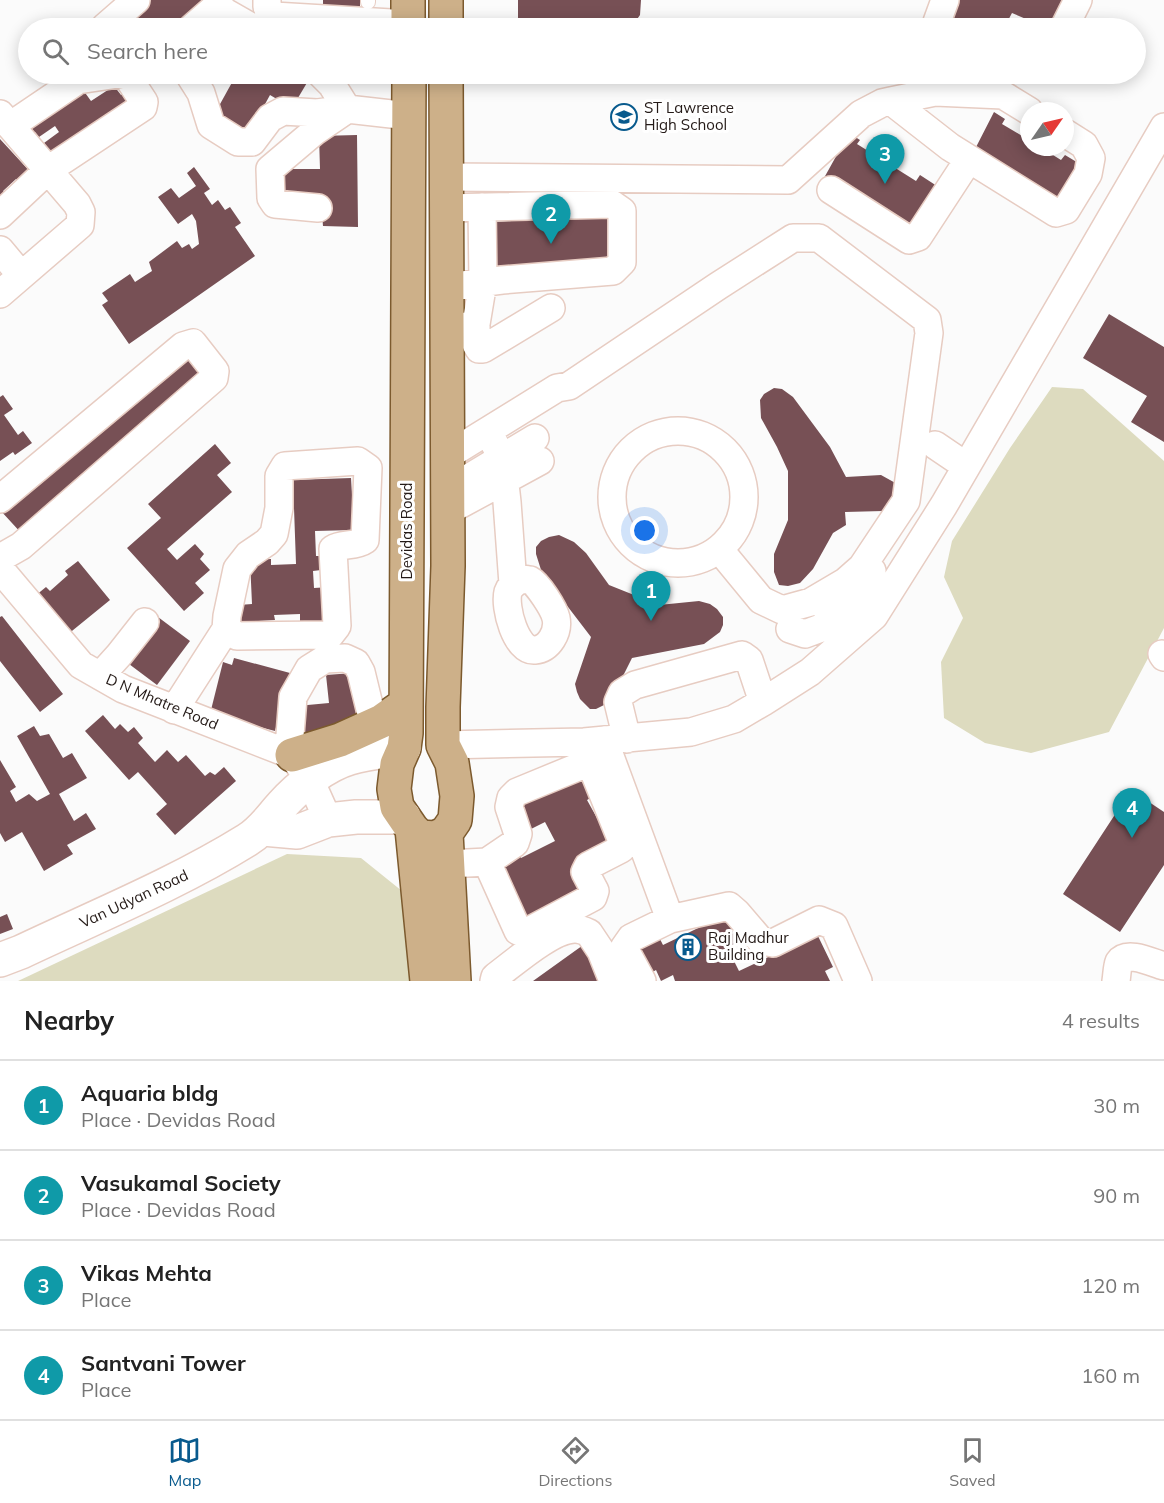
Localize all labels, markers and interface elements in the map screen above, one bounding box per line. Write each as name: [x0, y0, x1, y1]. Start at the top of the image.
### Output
search box: [18, 18, 1146, 84]
icon: search: [39, 35, 72, 68]
text: Search here: [87, 37, 208, 65]
place label: ST Lawrence High School: [644, 98, 734, 134]
school or university icon: ST Lawrence High School: [609, 102, 639, 132]
north arrow: [1020, 102, 1074, 156]
pin: 3: [866, 134, 904, 184]
pin: 2: [532, 194, 570, 244]
street label: Devidas Road: [397, 483, 416, 579]
your location: [630, 516, 659, 545]
pin: 1: [632, 572, 670, 621]
street label: D N Mhatre Road: [103, 669, 221, 734]
pin: 4: [1112, 788, 1152, 838]
street label: Van Udyan Road: [76, 865, 191, 932]
place label: Raj Madhur Building: [708, 928, 789, 964]
building icon: Raj Madhur Building: [673, 932, 703, 962]
text: Nearby: [24, 1004, 114, 1037]
text: 4 results: [1062, 1008, 1140, 1033]
text: Aquaria bldg: [81, 1079, 219, 1107]
text: 1: [38, 1093, 50, 1118]
text: 30 m: [1093, 1093, 1140, 1118]
text: Place · Devidas Road: [81, 1107, 276, 1132]
text: Vasukamal Society: [81, 1169, 281, 1197]
text: 2: [38, 1183, 50, 1208]
text: 90 m: [1093, 1183, 1140, 1208]
text: Place · Devidas Road: [81, 1197, 276, 1222]
text: Vikas Mehta: [81, 1259, 212, 1287]
text: 3: [38, 1273, 50, 1298]
text: 120 m: [1081, 1273, 1140, 1298]
text: Place: [81, 1287, 131, 1312]
text: Santvani Tower: [81, 1349, 246, 1377]
text: 4: [38, 1363, 50, 1388]
text: 160 m: [1081, 1363, 1140, 1388]
text: Place: [81, 1377, 131, 1402]
tab: Map: [168, 1434, 201, 1490]
tab: Directions: [538, 1434, 612, 1490]
tab: Saved: [949, 1434, 996, 1490]

